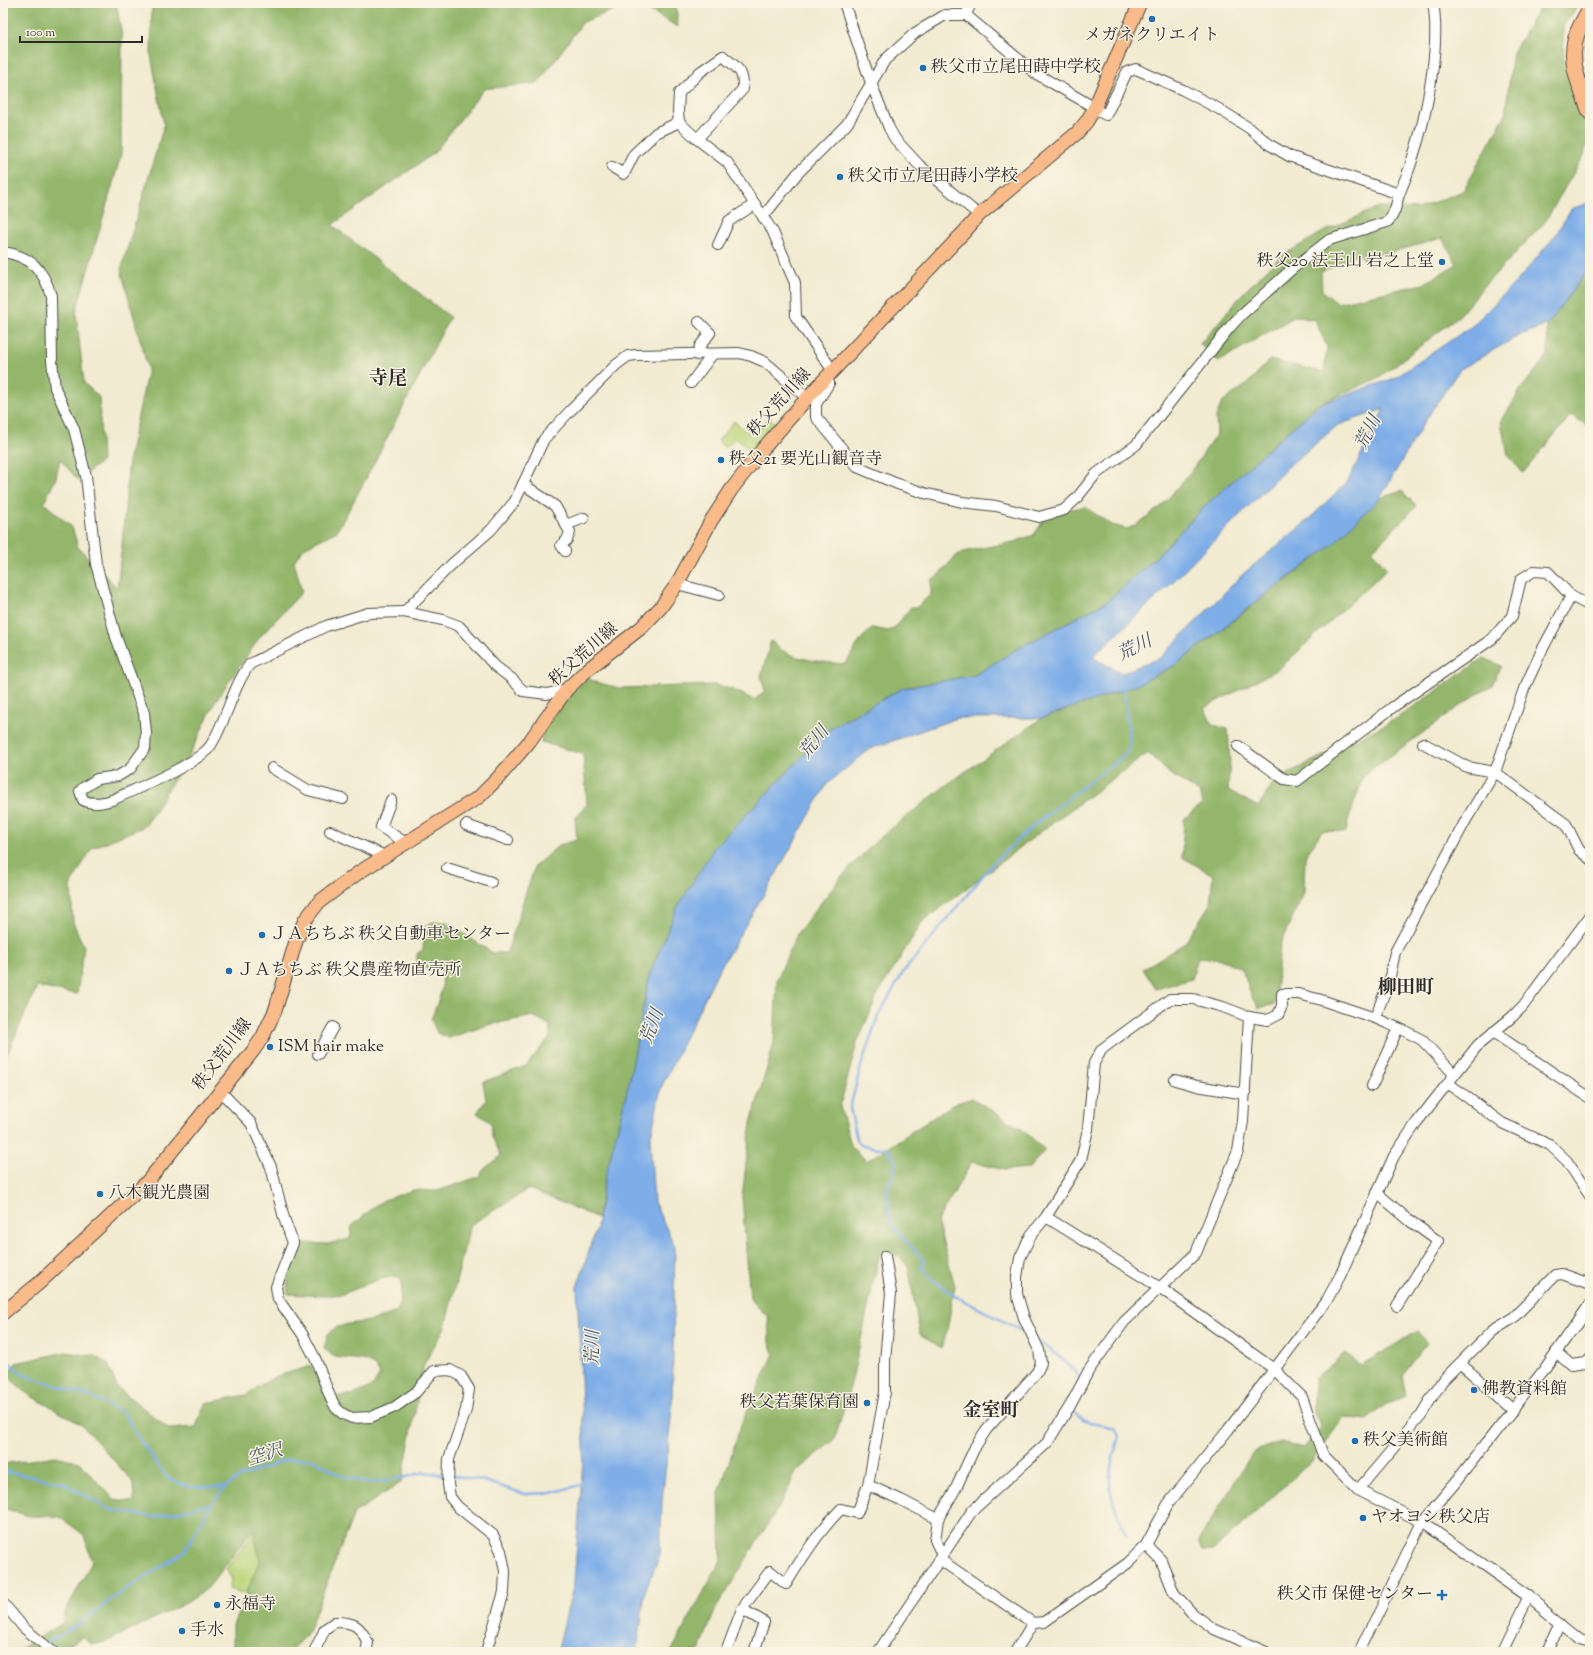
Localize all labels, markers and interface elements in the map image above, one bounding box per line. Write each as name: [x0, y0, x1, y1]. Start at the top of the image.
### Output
marker: メガネクリエイト: [1147, 14, 1157, 24]
scale bar: [20, 18, 142, 44]
text: 100 m: [26, 24, 55, 42]
place label: メガネクリエイト: [1084, 24, 1220, 48]
place label: 秩父市立尾田蒔中学校: [931, 56, 1101, 80]
marker: 秩父市立尾田蒔中学校: [918, 63, 928, 73]
place label: 秩父市立尾田蒔小学校: [848, 165, 1018, 189]
marker: 秩父市立尾田蒔小学校: [835, 172, 845, 182]
place label: 秩父20 法王山 岩之上堂: [1257, 250, 1434, 274]
marker: 秩父20 法王山 岩之上堂: [1437, 257, 1447, 267]
street label: 秩父荒川線: [743, 363, 817, 443]
district label: 寺尾: [369, 366, 407, 393]
water label: 荒川: [1349, 409, 1390, 455]
place label: 秩父21 要光山観音寺: [729, 448, 882, 472]
marker: 秩父21 要光山観音寺: [716, 455, 726, 465]
street label: 秩父荒川線: [544, 618, 624, 692]
water label: 荒川: [1113, 629, 1159, 669]
water label: 荒川: [794, 719, 838, 765]
place label: ＪＡちちぶ 秩父自動車センター: [270, 923, 511, 947]
marker: ＪＡちちぶ 秩父自動車センター: [257, 930, 267, 940]
place label: ＪＡちちぶ 秩父農産物直売所: [237, 959, 462, 983]
marker: ＪＡちちぶ 秩父農産物直売所: [224, 966, 234, 976]
district label: 柳田町: [1377, 975, 1435, 1002]
water label: 荒川: [634, 1004, 672, 1048]
street label: 秩父荒川線: [188, 1014, 258, 1096]
place label: ISM hair make: [278, 1035, 384, 1059]
marker: ISM hair make: [265, 1042, 275, 1052]
place label: 八木観光農園: [108, 1182, 210, 1206]
marker: 八木観光農園: [95, 1189, 105, 1199]
water label: 荒川: [581, 1328, 607, 1366]
place label: 佛教資料館: [1482, 1378, 1567, 1402]
marker: 佛教資料館: [1469, 1385, 1479, 1395]
place label: 秩父若葉保育園: [740, 1391, 859, 1415]
marker: 秩父若葉保育園: [862, 1398, 872, 1408]
district label: 金室町: [962, 1398, 1020, 1425]
place label: 秩父美術館: [1363, 1429, 1448, 1453]
marker: 秩父美術館: [1350, 1436, 1360, 1446]
water label: 空沢: [244, 1438, 288, 1474]
place label: ヤオヨシ秩父店: [1371, 1506, 1490, 1530]
marker: ヤオヨシ秩父店: [1358, 1513, 1368, 1523]
place label: 秩父市 保健センター: [1277, 1583, 1433, 1607]
marker: 秩父市 保健センター: [1436, 1589, 1448, 1601]
place label: 永福寺: [225, 1593, 276, 1617]
marker: 永福寺: [212, 1600, 222, 1610]
place label: 手水: [190, 1619, 224, 1643]
marker: 手水: [177, 1626, 187, 1636]

